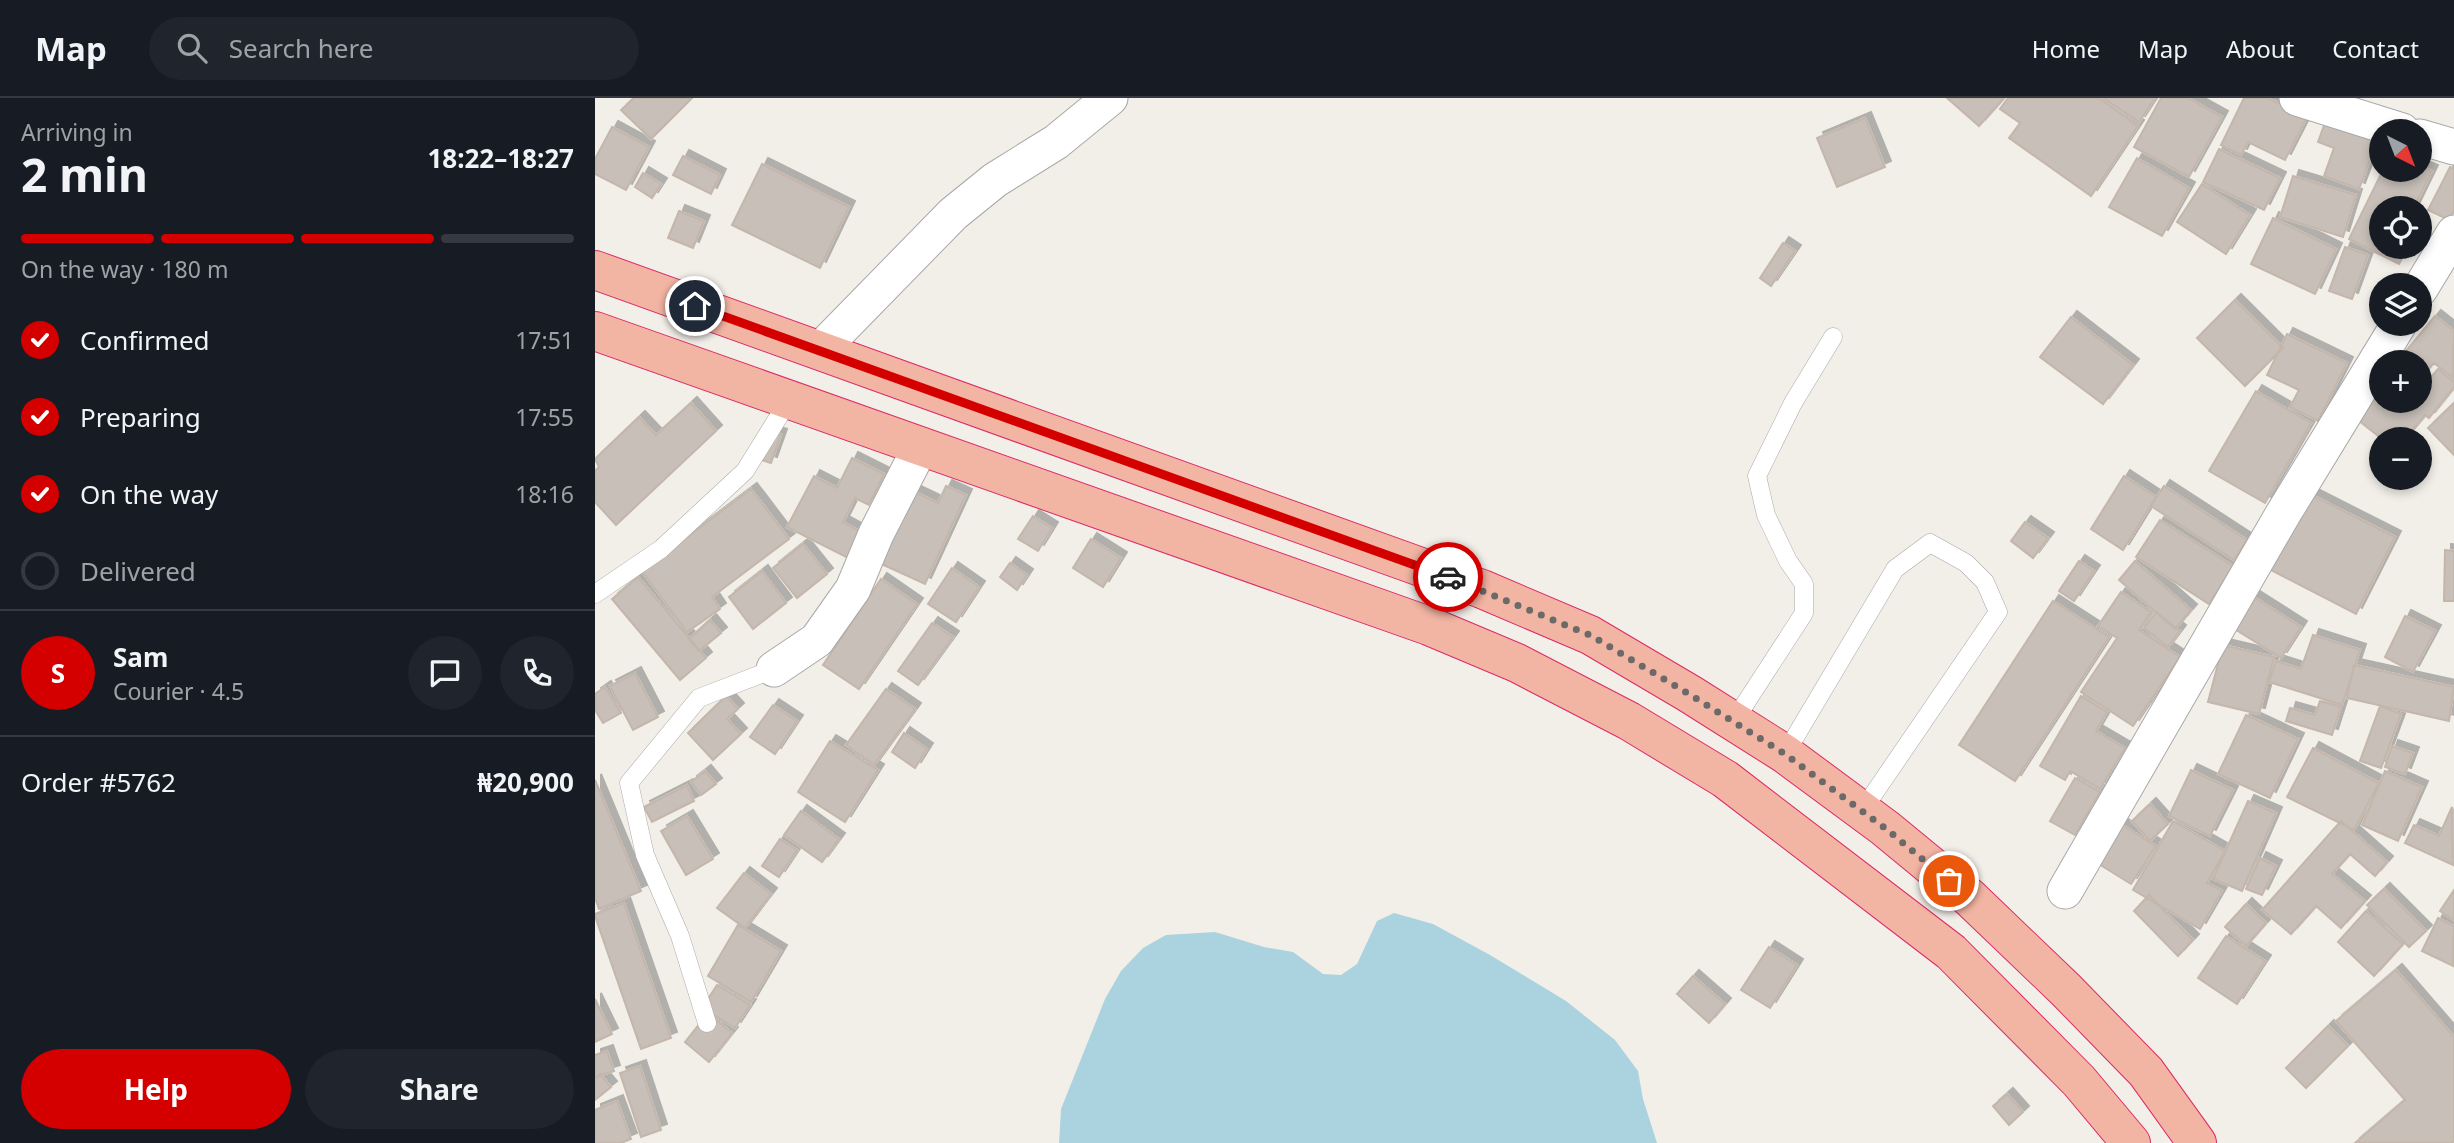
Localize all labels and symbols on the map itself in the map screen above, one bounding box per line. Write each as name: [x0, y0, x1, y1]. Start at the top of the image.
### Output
north arrow: [2369, 119, 2433, 182]
pin: [665, 276, 725, 336]
courier: [1413, 542, 1483, 612]
pin: [1919, 851, 1979, 911]

